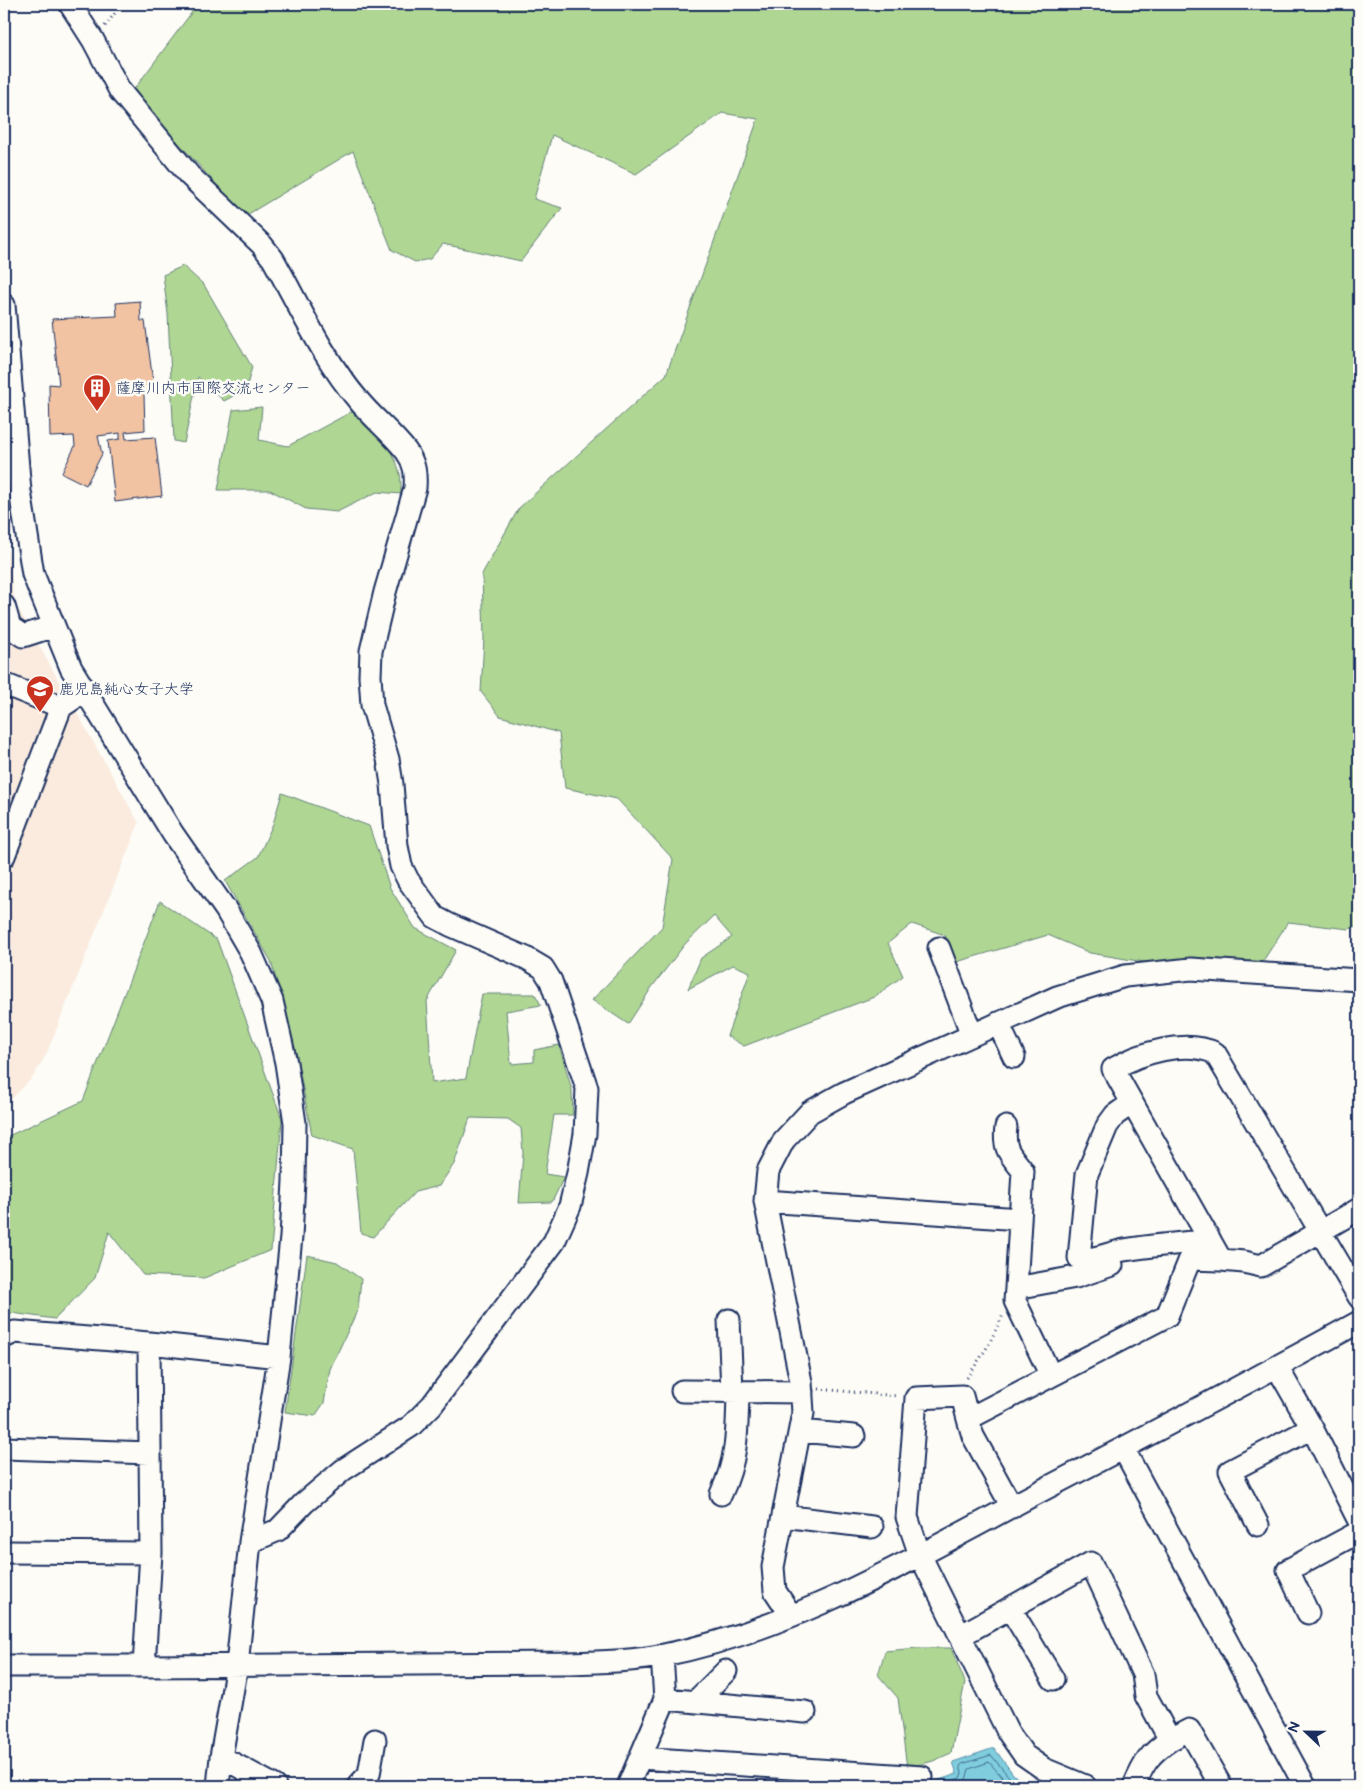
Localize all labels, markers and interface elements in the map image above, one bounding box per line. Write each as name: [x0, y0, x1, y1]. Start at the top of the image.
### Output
building icon: 薩摩川内市国際交流センター: [82, 373, 112, 412]
place label: 薩摩川内市国際交流センター: [116, 379, 310, 398]
school or university icon: 鹿児島純心女子大学: [25, 674, 55, 713]
place label: 鹿児島純心女子大学: [59, 680, 194, 699]
north arrow: [1280, 1708, 1330, 1758]
text: N: [1285, 1719, 1304, 1735]

